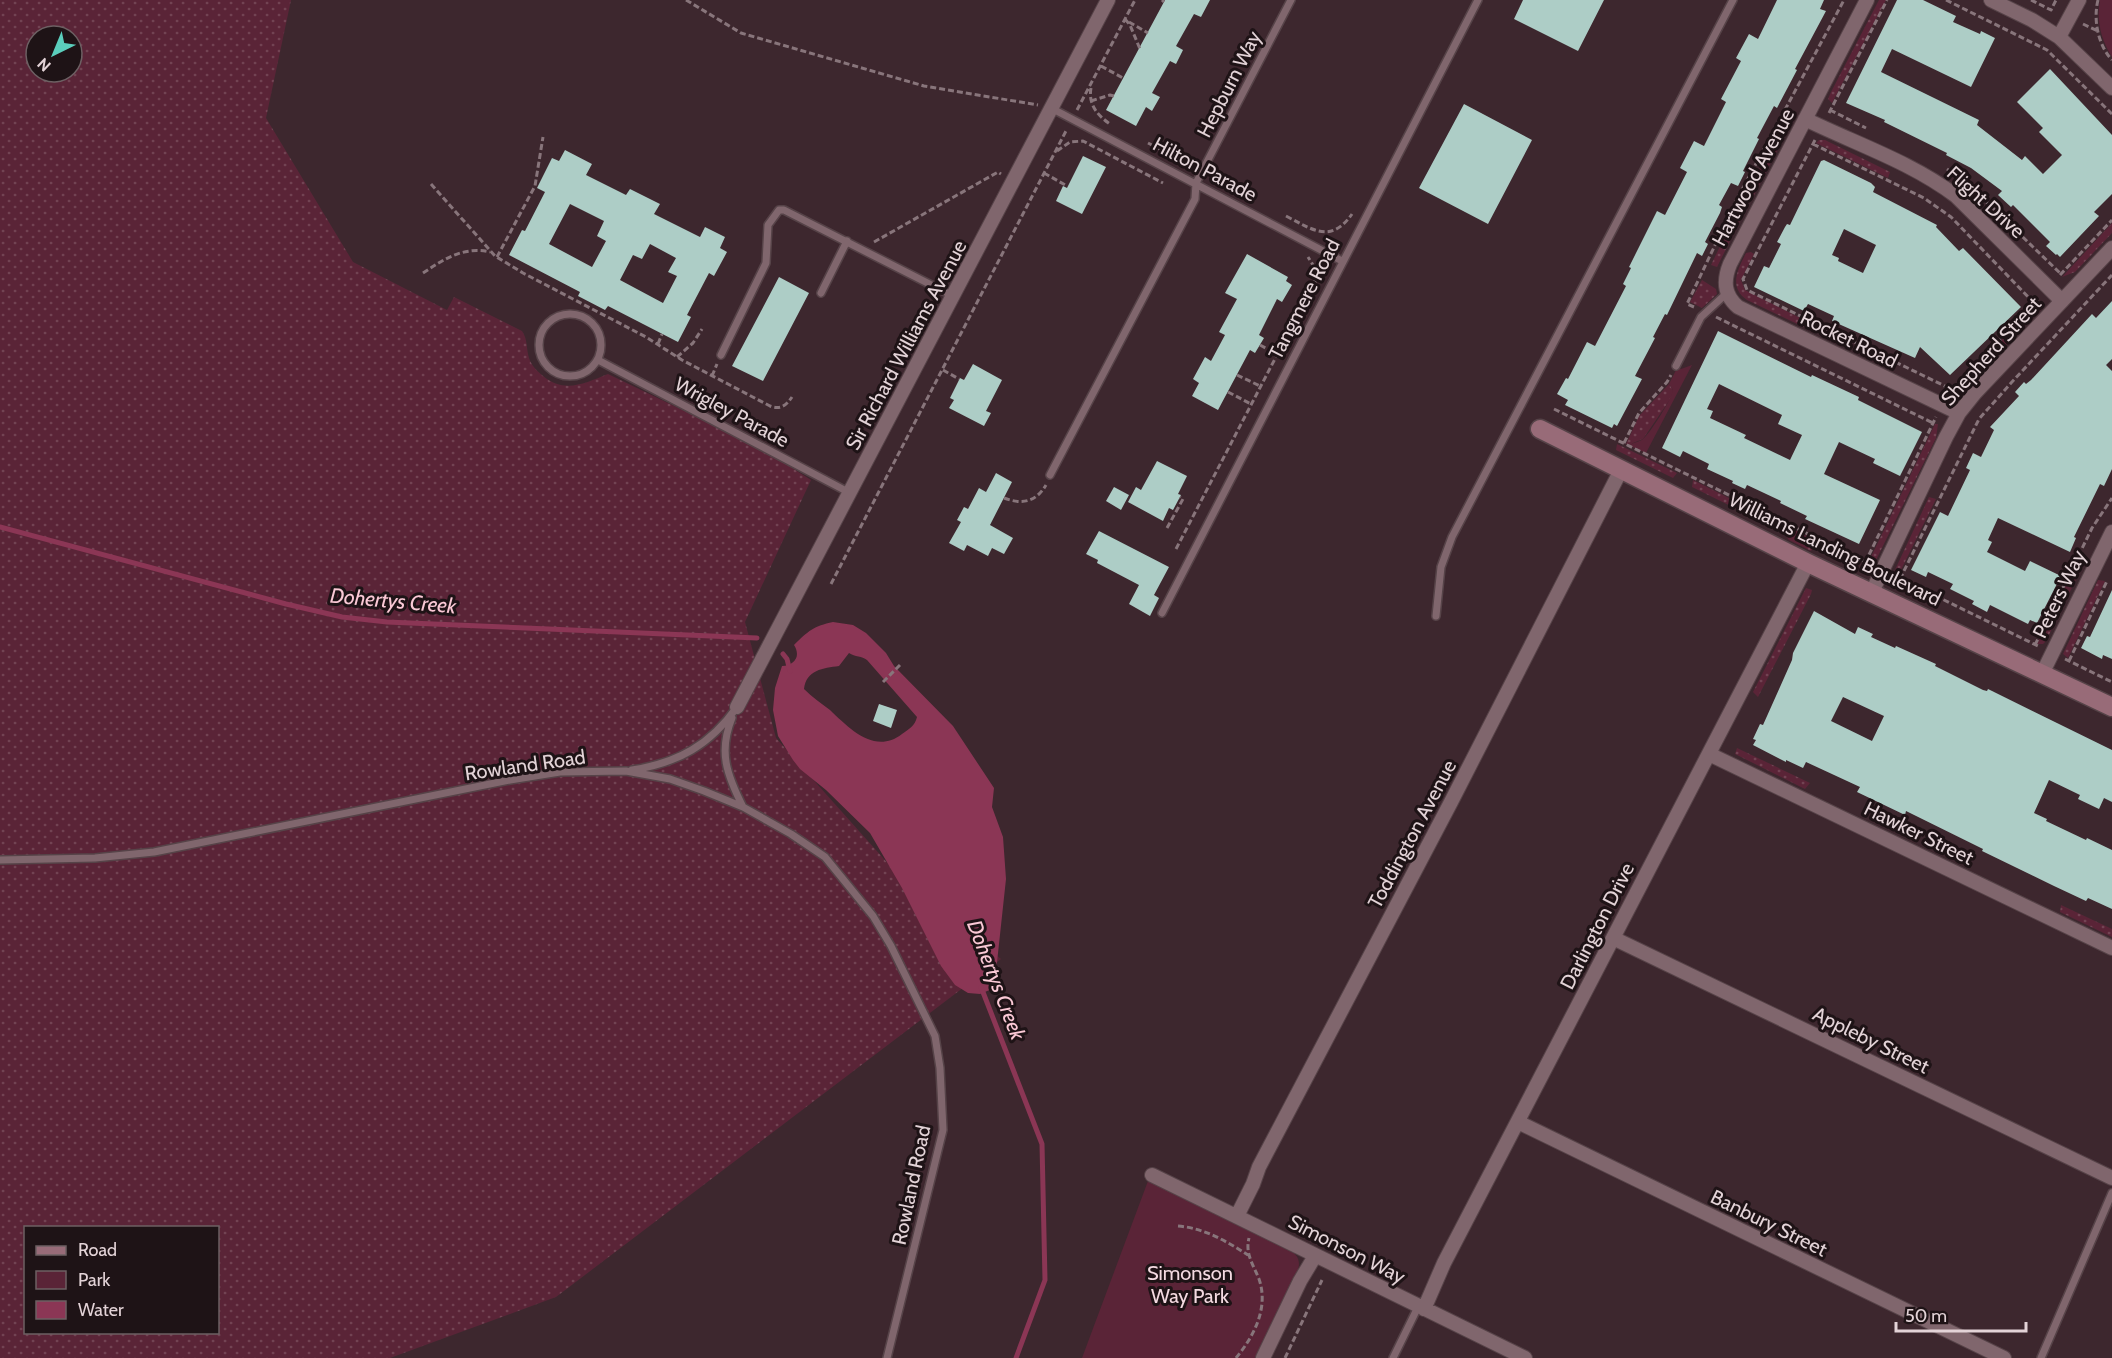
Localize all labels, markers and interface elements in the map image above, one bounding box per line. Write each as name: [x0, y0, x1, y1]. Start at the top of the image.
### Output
north arrow: [24, 24, 84, 84]
street label: Hepburn Way: [1192, 27, 1266, 141]
text: N: [33, 54, 55, 75]
street label: Hartwood Avenue: [1707, 104, 1799, 250]
street label: Hilton Parade: [1149, 132, 1261, 206]
street label: Flight Drive: [1942, 161, 2030, 243]
street label: Tangmere Road: [1263, 235, 1345, 363]
street label: Sir Richard Williams Avenue: [840, 236, 972, 454]
street label: Shepherd Street: [1936, 292, 2046, 410]
street label: Rocket Road: [1796, 305, 1902, 373]
street label: Wrigley Parade: [671, 372, 793, 452]
street label: Williams Landing Boulevard: [1725, 487, 1945, 611]
street label: Peters Way: [2027, 546, 2091, 642]
water label: Dohertys Creek: [329, 583, 458, 619]
street label: Rowland Road: [463, 745, 587, 785]
street label: Toddington Avenue: [1363, 756, 1461, 912]
street label: Hawker Street: [1860, 796, 1978, 870]
street label: Darlington Drive: [1555, 859, 1639, 993]
water label: Dohertys Creek: [962, 916, 1031, 1044]
street label: Appleby Street: [1809, 1002, 1933, 1079]
street label: Rowland Road: [887, 1123, 935, 1247]
street label: Banbury Street: [1707, 1184, 1831, 1262]
street label: Simonson Way: [1285, 1209, 1409, 1289]
legend: [24, 1226, 219, 1334]
text: Road: [78, 1239, 117, 1261]
park label: Simonson Way Park: [1147, 1261, 1233, 1308]
text: Park: [78, 1269, 111, 1291]
scale bar: [1896, 1295, 2026, 1333]
text: Water: [78, 1299, 124, 1321]
text: 50 m: [1905, 1305, 1947, 1327]

